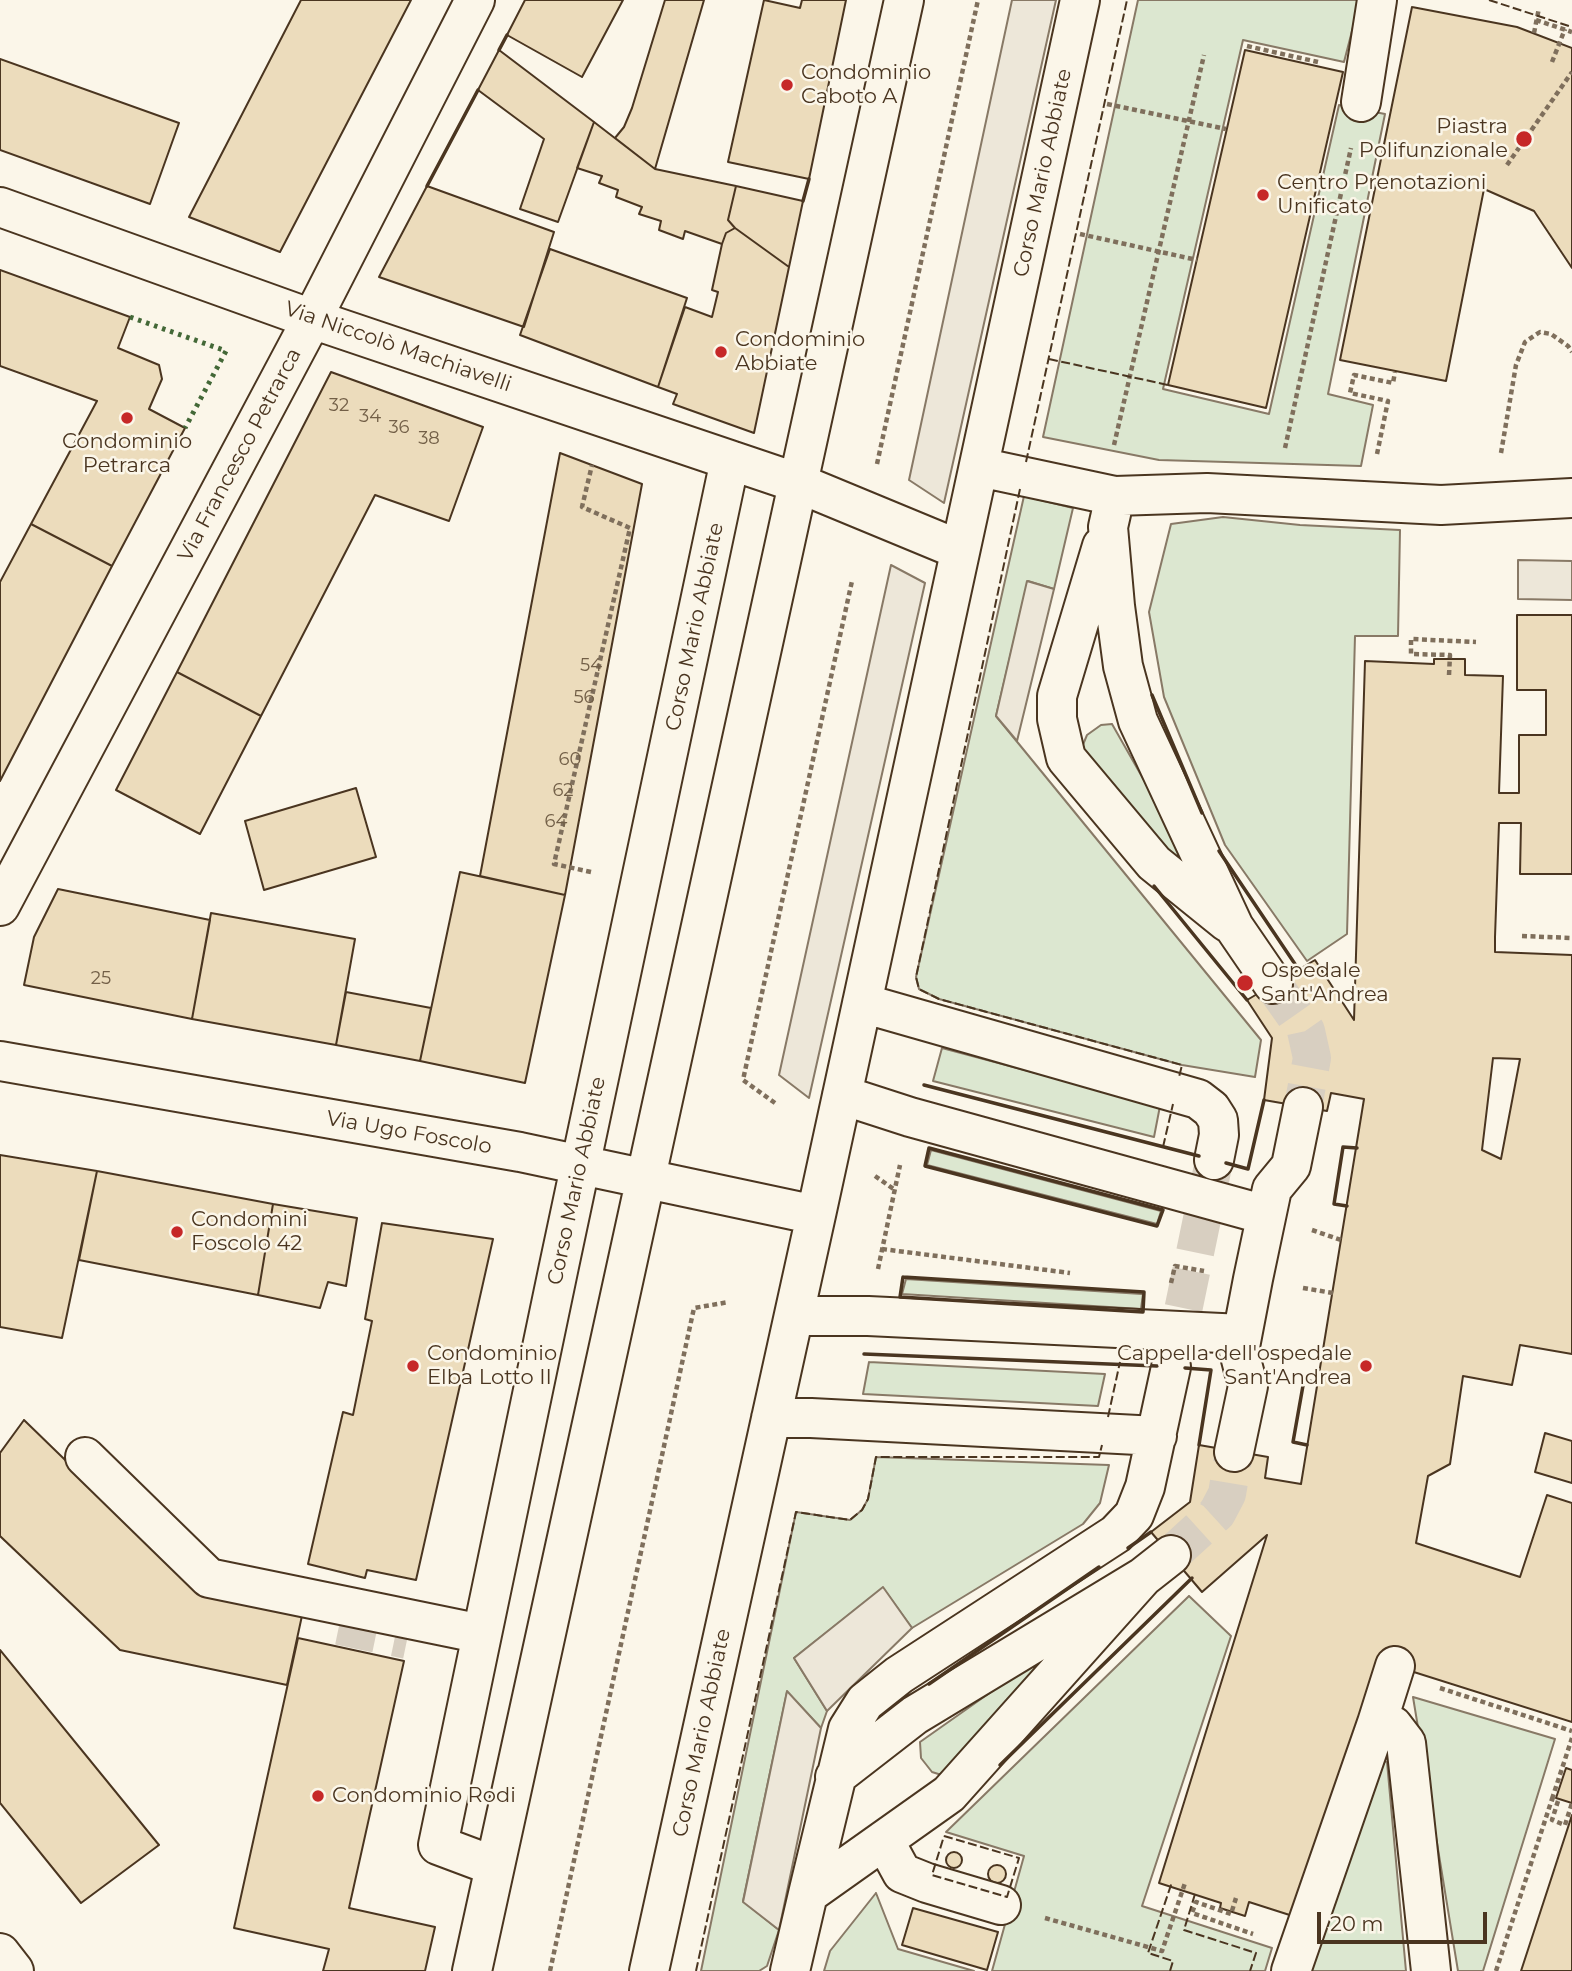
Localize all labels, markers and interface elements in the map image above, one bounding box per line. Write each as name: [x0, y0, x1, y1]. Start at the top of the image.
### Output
place label: Condominio Caboto A: [801, 60, 931, 110]
street label: Corso Mario Abbiate: [1009, 67, 1077, 279]
marker: Condominio Caboto A: [779, 77, 795, 93]
place label: Piastra Polifunzionale: [1359, 114, 1508, 164]
marker: Piastra Polifunzionale: [1514, 129, 1534, 149]
place label: Centro Prenotazioni Unificato: [1277, 170, 1486, 220]
marker: Centro Prenotazioni Unificato: [1255, 187, 1271, 203]
street label: Via Niccolò Machiavelli: [281, 296, 515, 398]
place label: Condominio Abbiate: [735, 327, 865, 377]
street label: Via Francesco Petrarca: [173, 344, 307, 566]
marker: Condominio Abbiate: [713, 344, 729, 360]
house number: 32: [329, 395, 349, 417]
house number: 34: [359, 406, 381, 428]
marker: Condominio Petrarca: [119, 410, 135, 426]
house number: 36: [388, 417, 410, 439]
house number: 38: [418, 428, 440, 450]
place label: Condominio Petrarca: [62, 429, 192, 479]
street label: Corso Mario Abbiate: [661, 521, 729, 733]
house number: 54: [580, 655, 602, 677]
house number: 56: [573, 687, 595, 709]
house number: 60: [559, 749, 581, 771]
house number: 62: [552, 780, 574, 802]
house number: 64: [545, 811, 567, 833]
place label: Ospedale Sant'Andrea: [1261, 958, 1389, 1008]
house number: 25: [91, 968, 111, 990]
marker: Ospedale Sant'Andrea: [1235, 973, 1255, 993]
street label: Corso Mario Abbiate: [543, 1075, 611, 1287]
street label: Via Ugo Foscolo: [324, 1106, 494, 1160]
place label: Condomini Foscolo 42: [191, 1207, 308, 1257]
marker: Condomini Foscolo 42: [169, 1224, 185, 1240]
place label: Condominio Elba Lotto II: [427, 1341, 557, 1391]
place label: Cappella dell'ospedale Sant'Andrea: [1117, 1341, 1352, 1391]
marker: Condominio Elba Lotto II: [405, 1358, 421, 1374]
marker: Cappella dell'ospedale Sant'Andrea: [1358, 1358, 1374, 1374]
street label: Corso Mario Abbiate: [668, 1627, 736, 1839]
place label: Condominio Rodi: [332, 1783, 516, 1809]
marker: Condominio Rodi: [310, 1788, 326, 1804]
scale bar: [1320, 1898, 1490, 1942]
text: 20 m: [1330, 1911, 1384, 1936]

